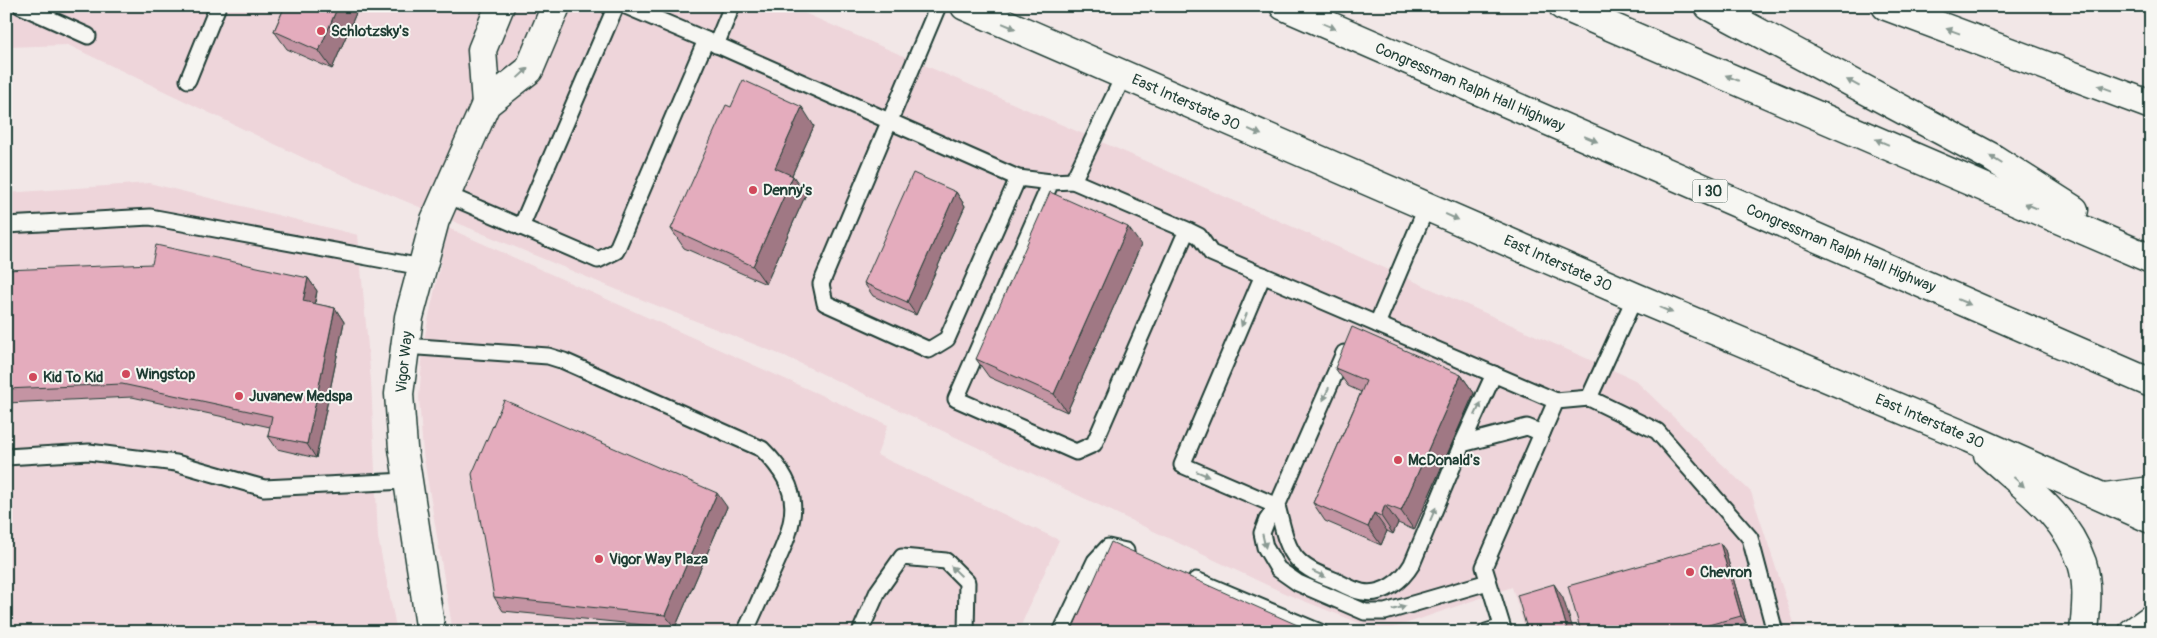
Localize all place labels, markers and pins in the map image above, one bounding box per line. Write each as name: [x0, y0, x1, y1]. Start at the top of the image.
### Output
place label: Schlotzsky's: [331, 22, 409, 41]
marker: Schlotzsky's: [315, 25, 327, 37]
place label: Denny's: [763, 181, 812, 200]
marker: Denny's: [747, 184, 759, 196]
place label: Wingstop: [136, 365, 195, 384]
place label: Kid To Kid: [43, 368, 103, 387]
marker: Wingstop: [120, 368, 132, 380]
marker: Kid To Kid: [27, 371, 39, 383]
place label: Juvanew Medspa: [249, 387, 353, 406]
marker: Juvanew Medspa: [233, 390, 245, 402]
place label: McDonald's: [1408, 451, 1480, 470]
marker: McDonald's: [1392, 454, 1404, 466]
place label: Vigor Way Plaza: [609, 550, 708, 569]
marker: Vigor Way Plaza: [593, 553, 605, 565]
place label: Chevron: [1700, 563, 1752, 582]
marker: Chevron: [1684, 566, 1696, 578]

